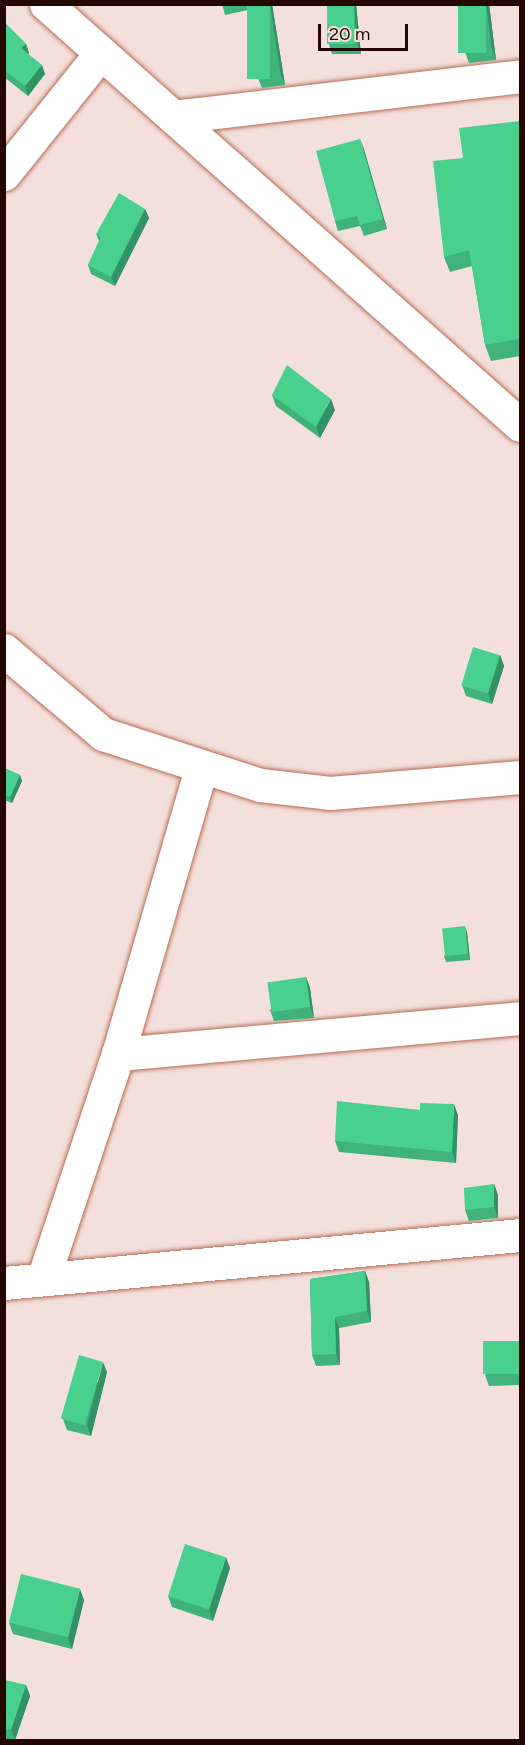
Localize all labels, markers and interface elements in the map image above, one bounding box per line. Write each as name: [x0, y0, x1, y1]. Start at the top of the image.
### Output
scale bar: [321, 12, 411, 50]
text: 20 m: [329, 23, 370, 45]

